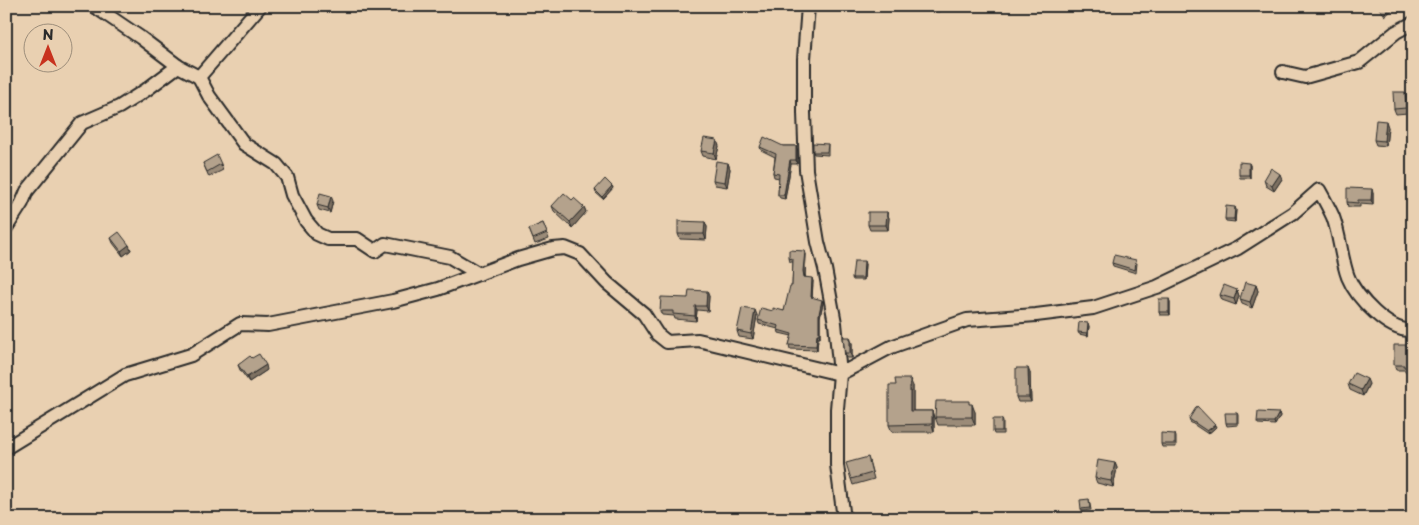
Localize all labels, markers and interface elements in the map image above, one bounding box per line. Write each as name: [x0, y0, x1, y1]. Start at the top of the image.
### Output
north arrow: [22, 22, 72, 72]
text: N: [42, 24, 54, 45]

